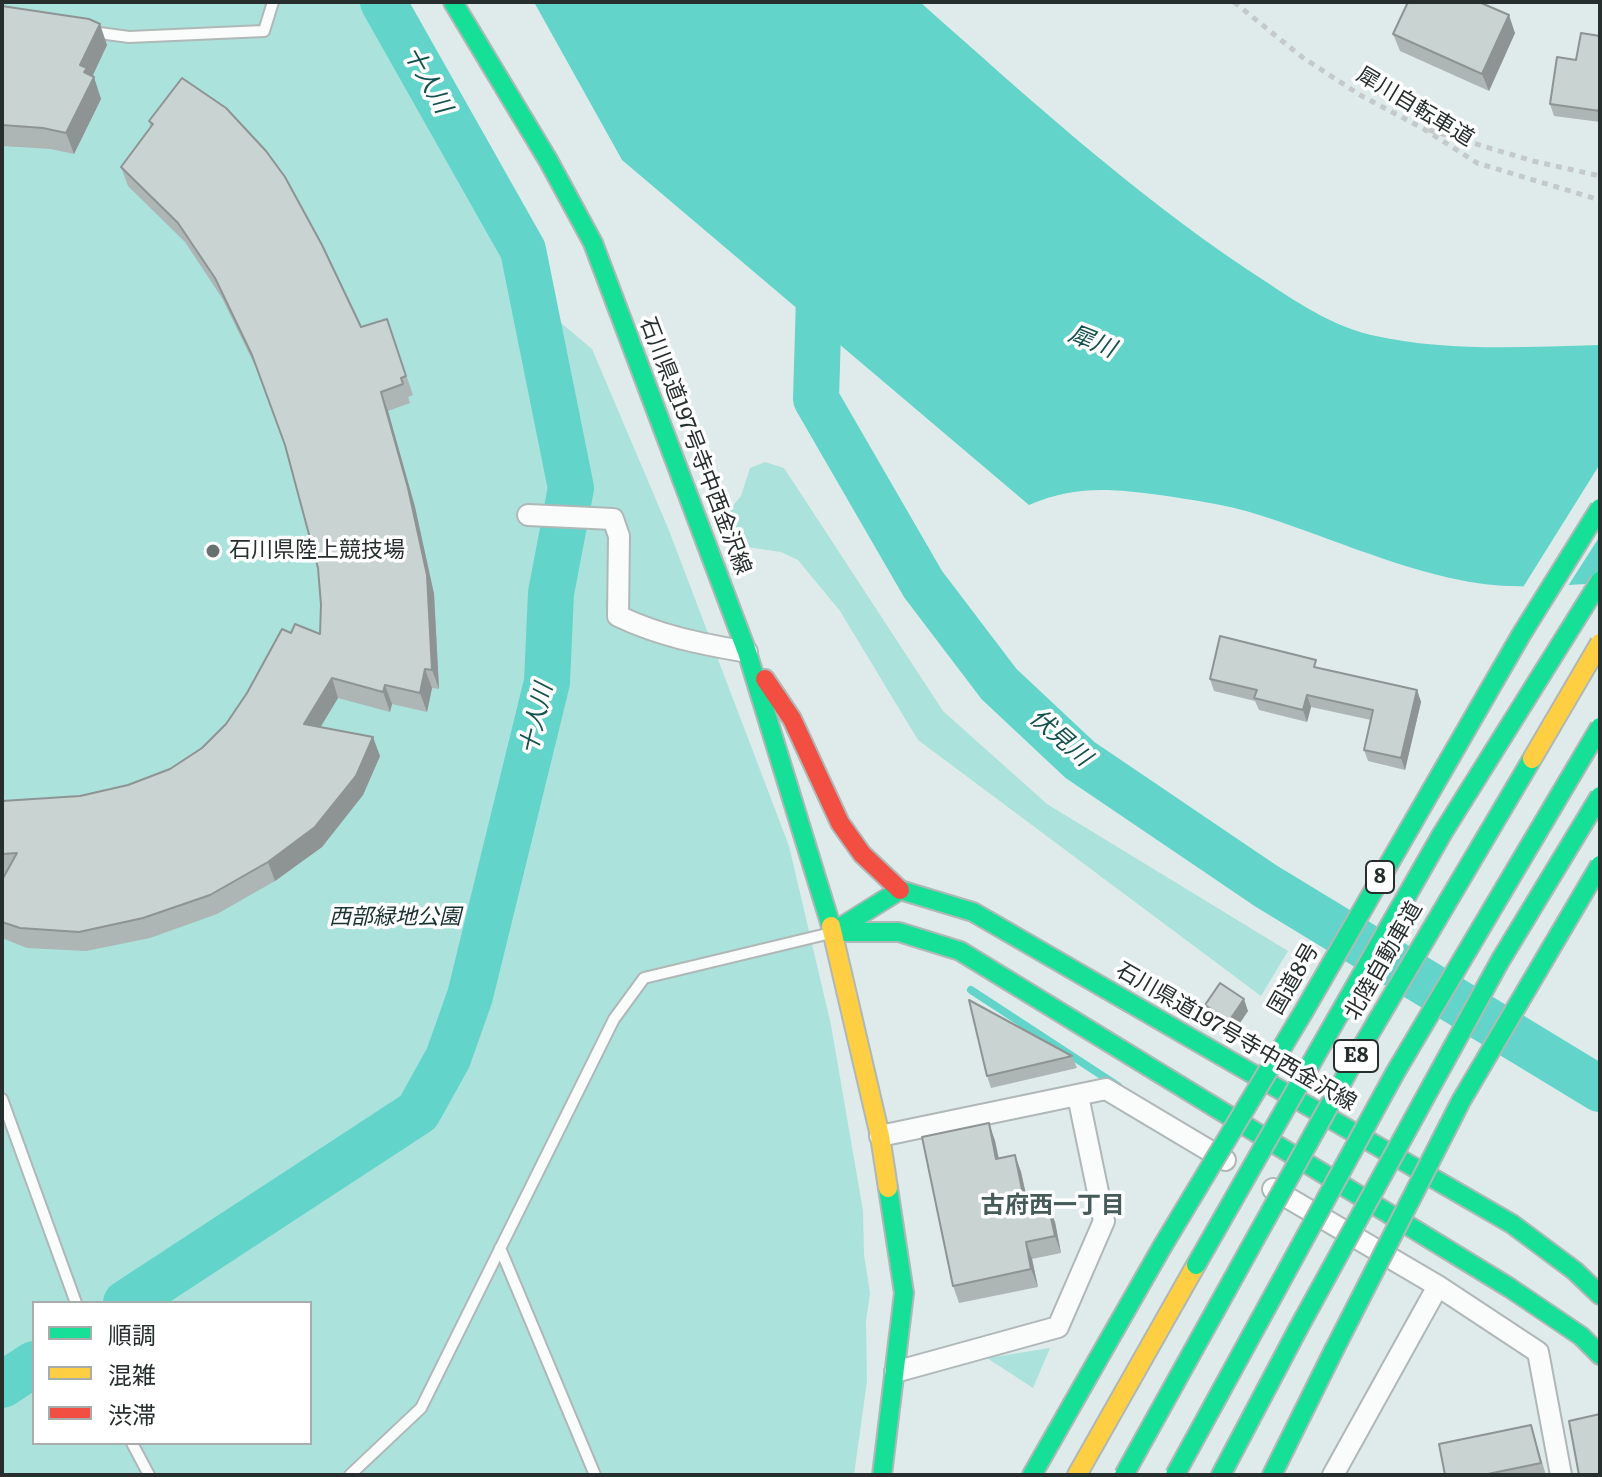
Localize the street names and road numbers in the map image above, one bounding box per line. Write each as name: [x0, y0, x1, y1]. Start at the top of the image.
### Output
street label: 犀川自転車道: [1352, 62, 1478, 152]
street label: 石川県道197号寺中西金沢線: [634, 314, 756, 578]
road number: 8: [1366, 861, 1394, 893]
street label: 北陸自動車道: [1340, 897, 1428, 1025]
street label: 国道8号: [1263, 939, 1325, 1019]
street label: 石川県道197号寺中西金沢線: [1111, 957, 1361, 1117]
road number: E8: [1334, 1040, 1378, 1072]

